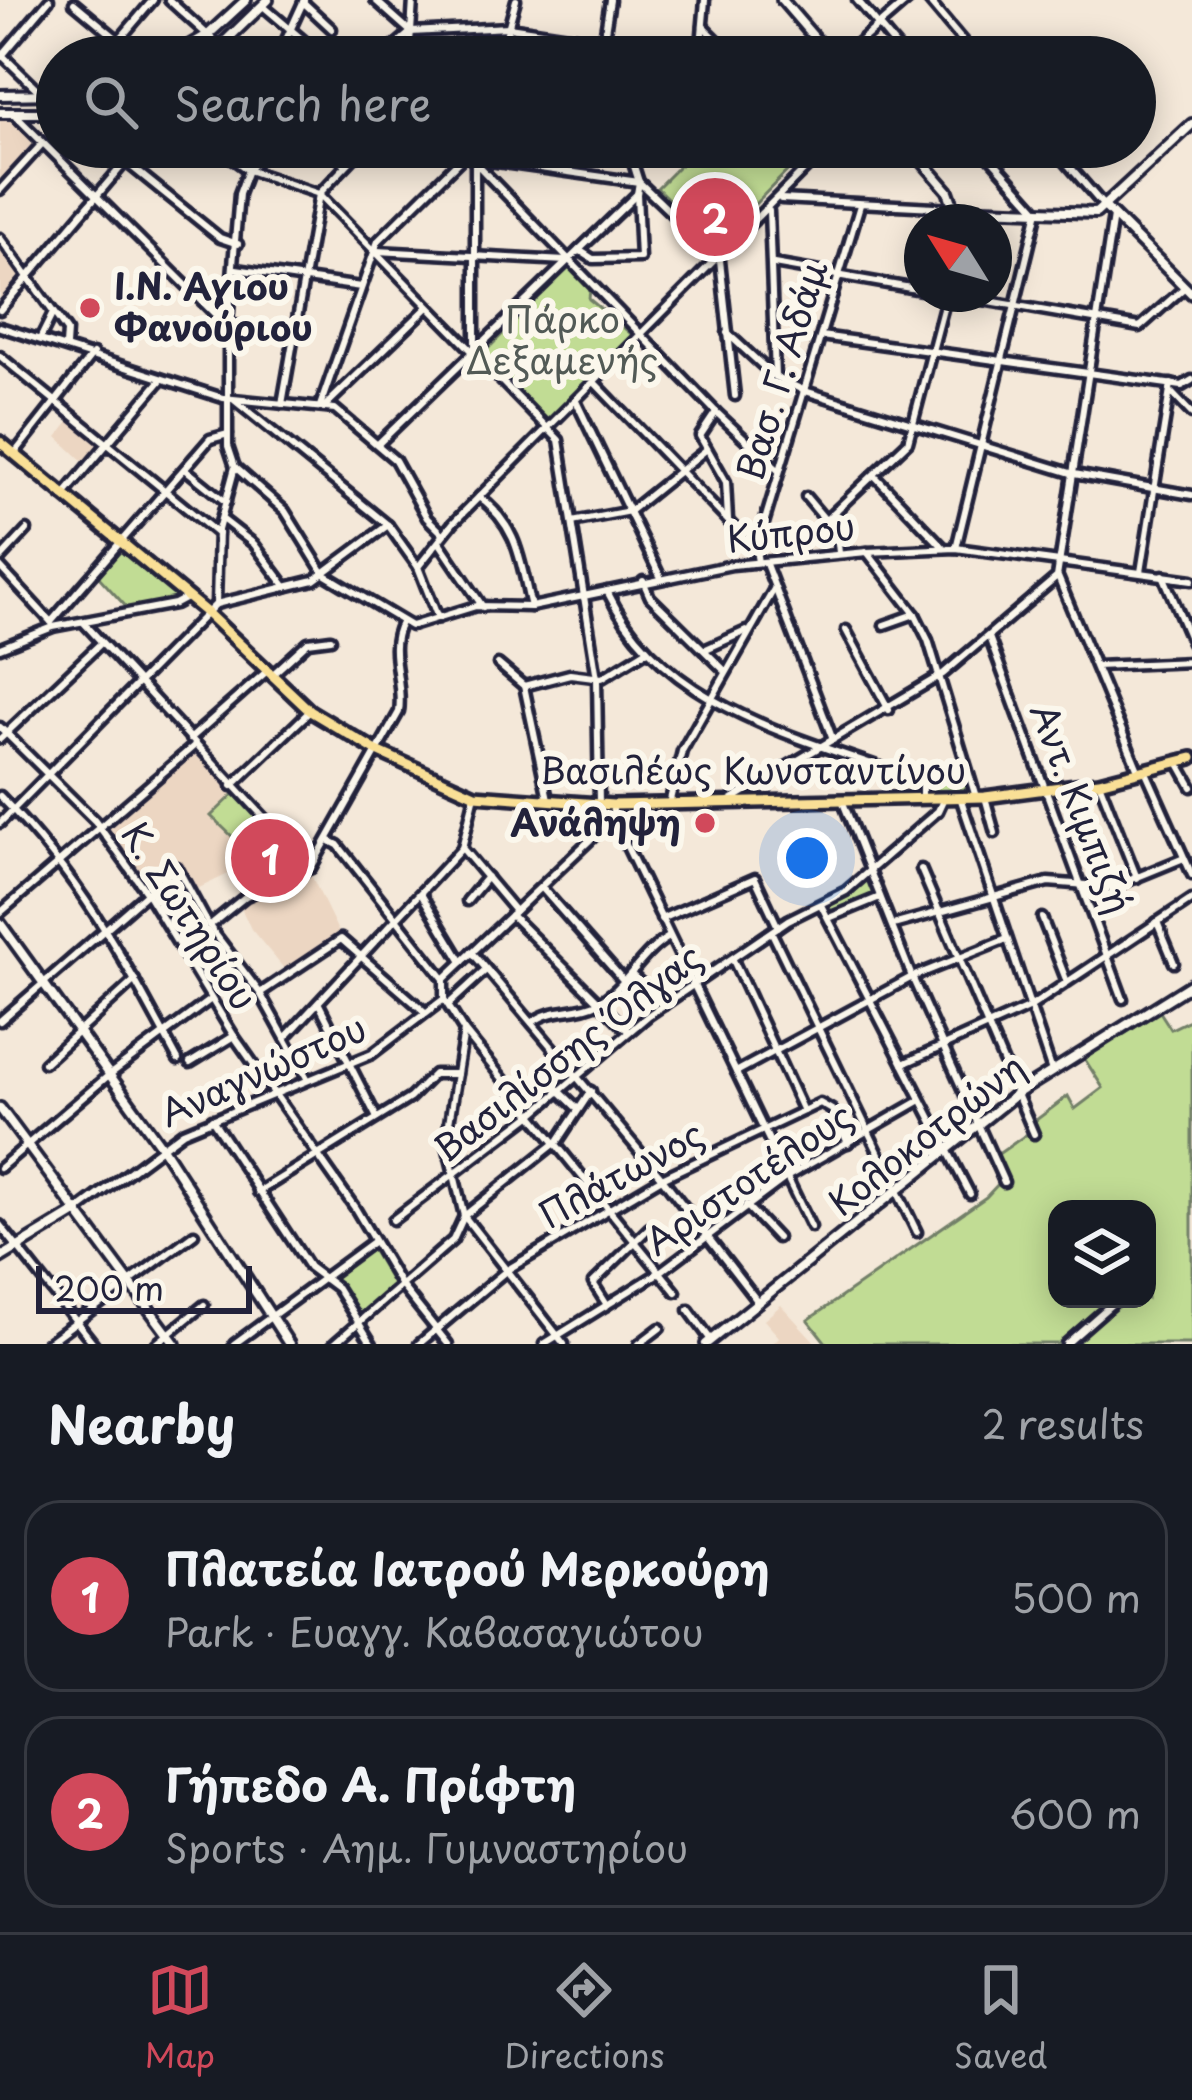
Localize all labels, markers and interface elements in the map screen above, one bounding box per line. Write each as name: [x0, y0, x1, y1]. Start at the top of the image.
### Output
search box: [36, 36, 1156, 168]
text: Search here: [174, 68, 431, 136]
icon: search: [78, 69, 144, 135]
pin: 2: [676, 172, 754, 262]
north arrow: [904, 204, 1012, 312]
street label: Βασ. Γ. Αδάμ: [721, 253, 839, 486]
place label: Ι.Ν. Αγιου Φανούριου: [114, 258, 313, 353]
park label: Πάρκο Δεξαμενής: [466, 291, 658, 386]
marker: Ι.Ν. Αγιου Φανούριου: [77, 295, 103, 321]
street label: Κύπρου: [724, 497, 857, 565]
street label: Αντ. Κιμπιζή: [1018, 694, 1148, 920]
street label: Βασιλέως Κωνσταντίνου: [540, 742, 966, 796]
place label: Ανάληψη: [511, 794, 681, 848]
street label: Κ. Σωτηρίου: [109, 810, 272, 1020]
marker: Ανάληψη: [692, 810, 718, 836]
pin: 1: [231, 813, 309, 903]
your location: [777, 828, 837, 888]
street label: Βασιλίσσης Όλγας: [421, 929, 712, 1174]
street label: Αναγνώστου: [150, 1000, 374, 1139]
street label: Κολοκοτρώνη: [816, 1039, 1036, 1228]
street label: Αριστοτέλους: [633, 1088, 863, 1267]
street label: Πλάτωνος: [528, 1106, 712, 1241]
map controls: [1048, 1200, 1156, 1308]
button: layers: [1048, 1200, 1156, 1308]
scale bar: [36, 1260, 252, 1313]
text: 200 m: [54, 1262, 164, 1312]
text: Nearby: [48, 1384, 235, 1461]
text: 2 results: [982, 1393, 1144, 1452]
text: Πλατεία Ιατρού Μερκούρη: [165, 1533, 770, 1601]
text: 1: [81, 1567, 99, 1626]
text: 500 m: [1011, 1567, 1141, 1626]
text: Park · Ευαγγ. Καβασαγιώτου: [165, 1601, 704, 1660]
text: Γήπεδο Α. Πρίφτη: [165, 1749, 576, 1817]
text: 2: [76, 1783, 104, 1842]
text: 600 m: [1009, 1783, 1141, 1842]
text: Sports · Αημ. Γυμναστηρίου: [165, 1817, 688, 1876]
tab: Map: [145, 1957, 215, 2079]
tab: Directions: [504, 1957, 665, 2079]
tab: Saved: [954, 1957, 1047, 2079]

